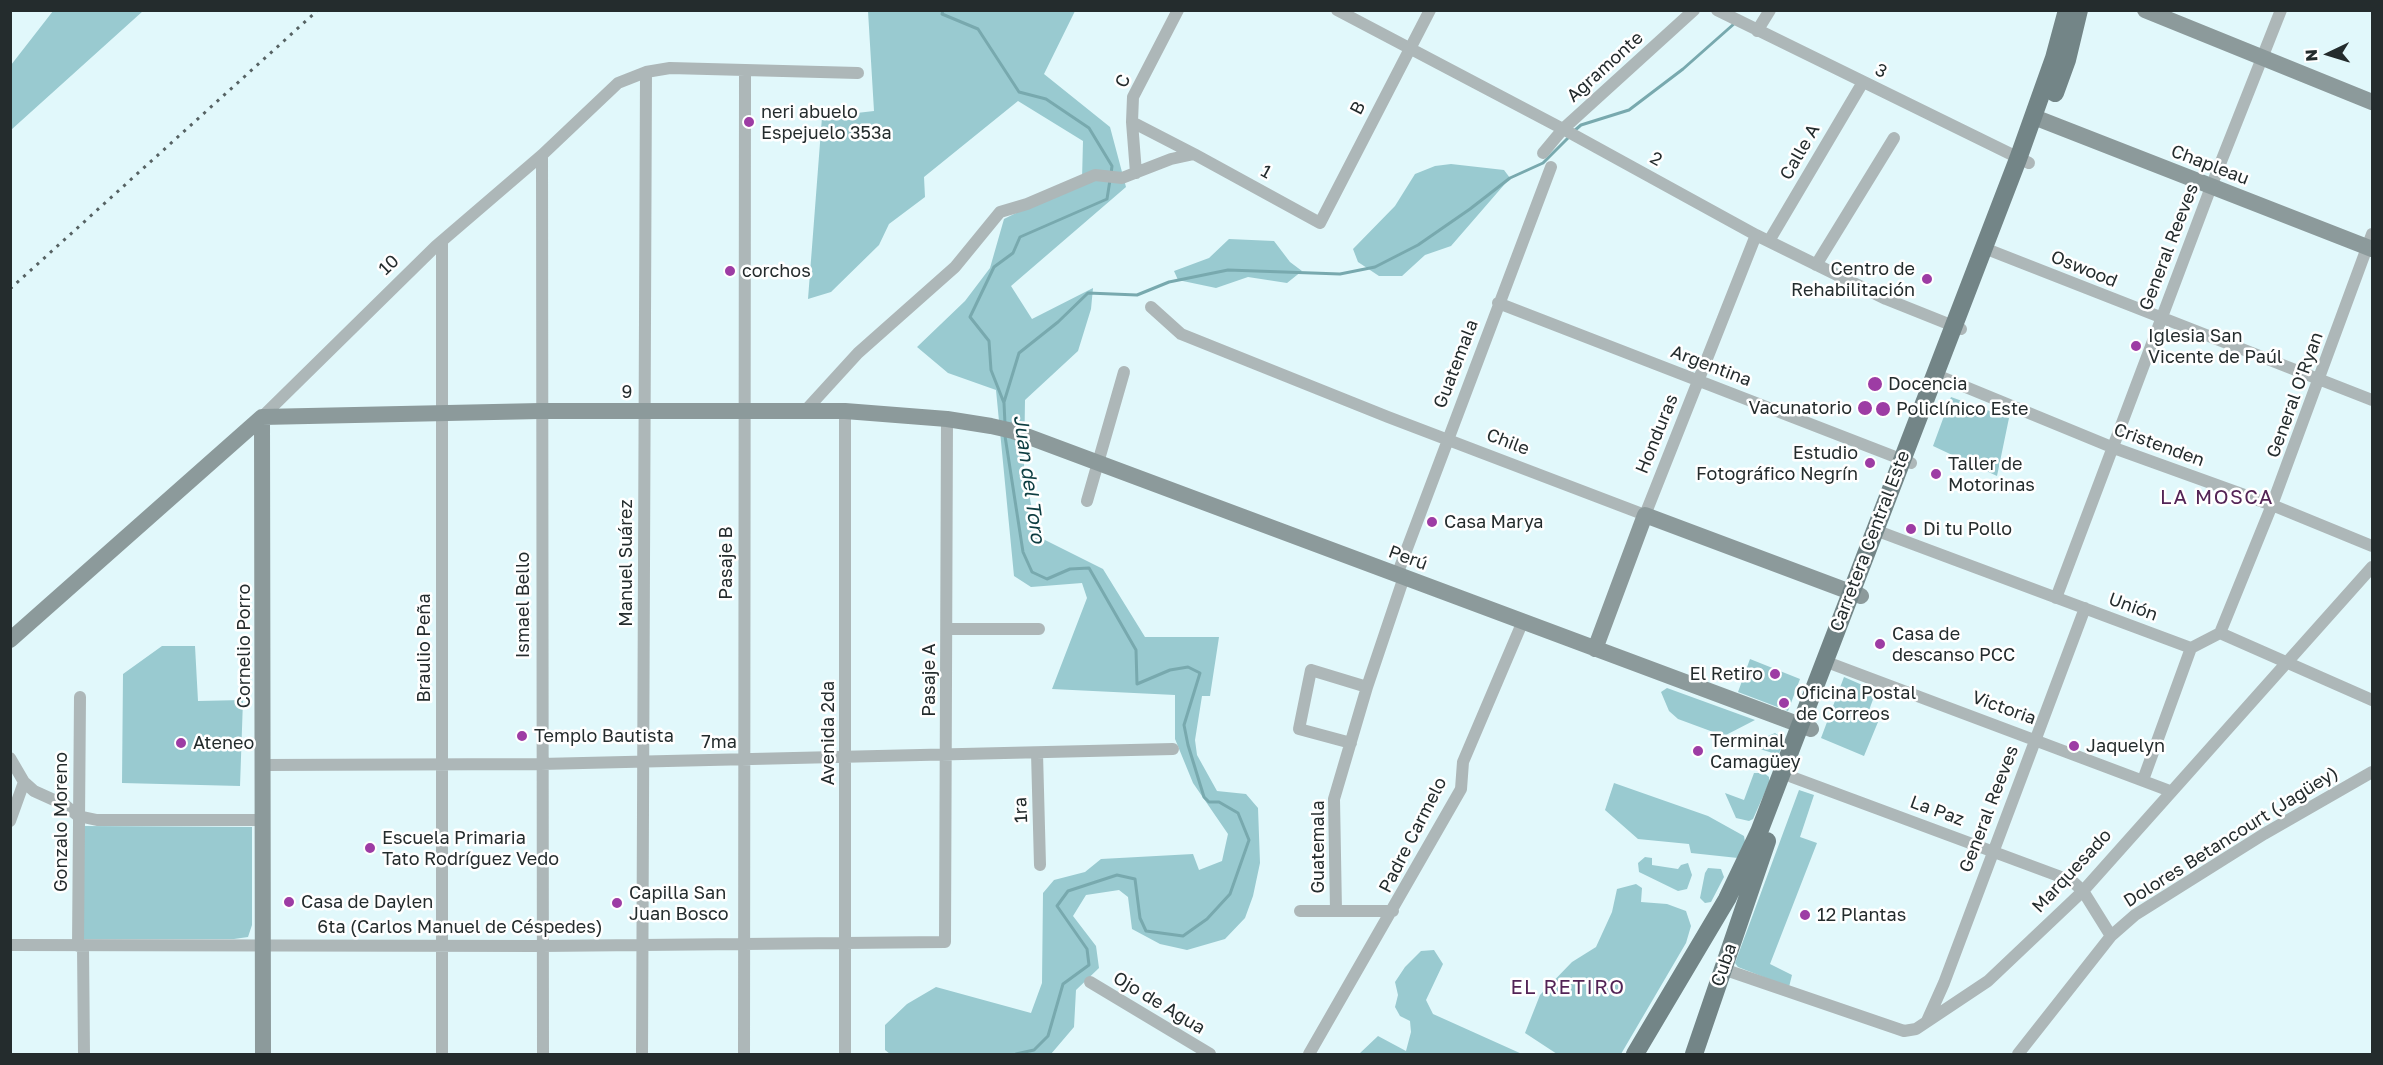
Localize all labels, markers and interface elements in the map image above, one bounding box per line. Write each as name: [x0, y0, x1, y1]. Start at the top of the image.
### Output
north arrow: [2299, 24, 2359, 84]
street label: Agramonte: [1562, 27, 1648, 107]
text: N: [2301, 48, 2321, 62]
street label: 3: [1872, 59, 1890, 83]
street label: C: [1111, 71, 1135, 91]
street label: B: [1346, 98, 1370, 118]
place label: neri abuelo Espejuelo 353a: [761, 101, 892, 144]
marker: neri abuelo Espejuelo 353a: [742, 115, 756, 129]
street label: Calle A: [1775, 120, 1825, 184]
street label: Chapleau: [2168, 140, 2252, 190]
street label: 2: [1646, 147, 1666, 171]
street label: 1: [1257, 160, 1275, 184]
street label: General Reeves: [2135, 180, 2203, 314]
street label: Oswood: [2048, 246, 2120, 292]
street label: 10: [374, 250, 404, 280]
place label: Centro de Rehabilitación: [1791, 258, 1915, 300]
place label: corchos: [742, 260, 811, 282]
marker: corchos: [723, 264, 737, 278]
marker: Centro de Rehabilitación: [1920, 272, 1934, 286]
street label: Guatemala: [1429, 317, 1483, 411]
place label: Iglesia San Vicente de Paúl: [2148, 325, 2283, 368]
street label: General O'Ryan: [2262, 329, 2328, 461]
marker: Iglesia San Vicente de Paúl: [2129, 339, 2143, 353]
street label: Argentina: [1668, 341, 1754, 391]
place label: Docencia: [1888, 373, 1968, 395]
marker: Docencia: [1866, 375, 1884, 393]
street label: 9: [622, 381, 632, 403]
street label: Honduras: [1631, 391, 1683, 477]
place label: Vacunatorio: [1748, 397, 1852, 419]
place label: Policlínico Este: [1896, 398, 2029, 420]
marker: Vacunatorio: [1856, 399, 1874, 417]
marker: Policlínico Este: [1874, 400, 1892, 418]
water label: Juan del Toro: [1008, 413, 1050, 545]
street label: Cristenden: [2111, 419, 2207, 471]
street label: Chile: [1484, 424, 1532, 460]
place label: Estudio Fotográfico Negrín: [1696, 442, 1858, 484]
street label: Carretera Central Este: [1826, 447, 1914, 635]
place label: Taller de Motorinas: [1948, 453, 2035, 496]
marker: Estudio Fotográfico Negrín: [1863, 456, 1877, 470]
marker: Taller de Motorinas: [1929, 467, 1943, 481]
district label: LA MOSCA: [2160, 486, 2274, 510]
street label: Manuel Suárez: [615, 499, 637, 627]
place label: Casa Marya: [1444, 511, 1544, 533]
marker: Casa Marya: [1425, 515, 1439, 529]
place label: Di tu Pollo: [1923, 518, 2012, 540]
marker: Di tu Pollo: [1904, 522, 1918, 536]
street label: Pasaje B: [715, 526, 737, 600]
street label: Perú: [1386, 541, 1430, 575]
street label: Ismael Bello: [512, 552, 534, 658]
street label: Cornelio Porro: [233, 584, 255, 708]
street label: Unión: [2105, 588, 2161, 626]
street label: Braulio Peña: [413, 593, 435, 703]
place label: Casa de descanso PCC: [1892, 623, 2015, 666]
marker: Casa de descanso PCC: [1873, 637, 1887, 651]
street label: Pasaje A: [918, 643, 940, 717]
place label: El Retiro: [1690, 663, 1763, 685]
marker: El Retiro: [1768, 667, 1782, 681]
street label: Avenida 2da: [817, 681, 839, 785]
place label: Oficina Postal de Correos: [1796, 682, 1916, 724]
street label: Victoria: [1969, 686, 2039, 730]
marker: Oficina Postal de Correos: [1777, 696, 1791, 710]
place label: Templo Bautista: [534, 725, 674, 747]
marker: Templo Bautista: [515, 729, 529, 743]
place label: Terminal Camagüey: [1710, 730, 1801, 772]
street label: 7ma: [701, 731, 737, 753]
place label: Ateneo: [193, 732, 254, 754]
place label: Jaquelyn: [2086, 735, 2165, 757]
marker: Ateneo: [174, 736, 188, 750]
marker: Jaquelyn: [2067, 739, 2081, 753]
street label: General Reeves: [1955, 742, 2023, 876]
marker: Terminal Camagüey: [1691, 744, 1705, 758]
street label: Gonzalo Moreno: [50, 752, 72, 892]
street label: Dolores Betancourt (Jagüey): [2120, 762, 2342, 912]
street label: Padre Carmelo: [1375, 774, 1451, 896]
street label: La Paz: [1907, 791, 1967, 831]
street label: 1ra: [1010, 797, 1032, 823]
street label: Guatemala: [1307, 800, 1329, 894]
street label: Marquesado: [2028, 825, 2116, 917]
place label: Escuela Primaria Tato Rodríguez Vedo: [382, 827, 559, 870]
marker: Escuela Primaria Tato Rodríguez Vedo: [363, 841, 377, 855]
place label: Capilla San Juan Bosco: [629, 882, 729, 924]
place label: Casa de Daylen: [301, 891, 433, 913]
marker: Casa de Daylen: [282, 895, 296, 909]
marker: Capilla San Juan Bosco: [610, 896, 624, 910]
place label: 12 Plantas: [1817, 904, 1906, 926]
marker: 12 Plantas: [1798, 908, 1812, 922]
street label: 6ta (Carlos Manuel de Céspedes): [317, 916, 603, 938]
street label: Cuba: [1707, 941, 1741, 989]
street label: Ojo de Agua: [1109, 967, 1209, 1039]
district label: EL RETIRO: [1510, 976, 1626, 1000]

